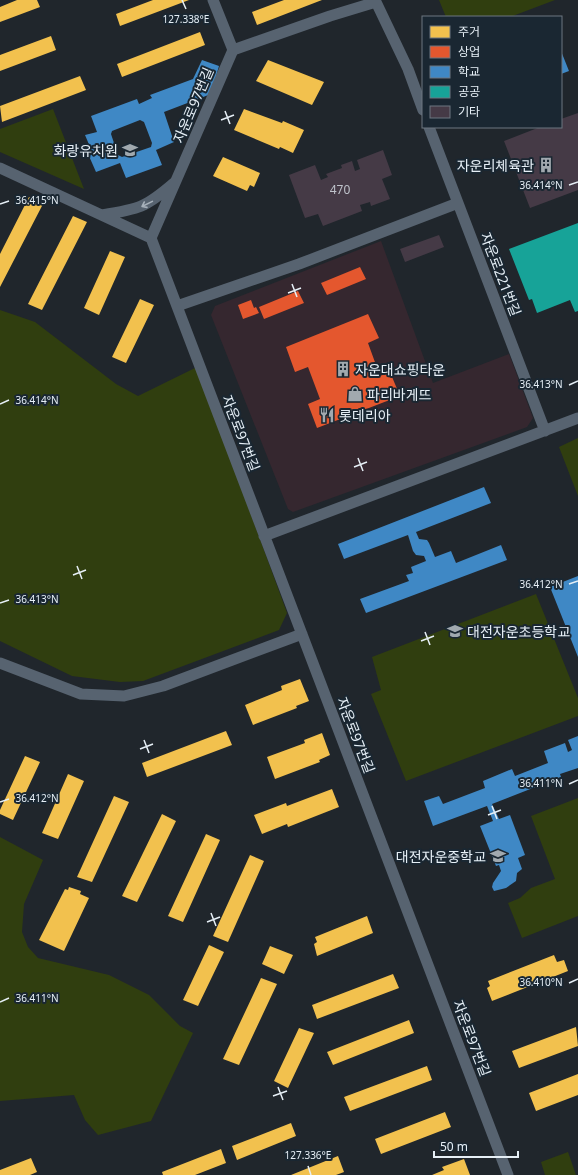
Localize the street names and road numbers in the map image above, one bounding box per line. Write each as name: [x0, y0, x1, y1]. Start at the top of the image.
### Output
street label: 자운로97번길: [169, 64, 217, 146]
street label: 자운로221번길: [476, 229, 526, 319]
street label: 자운로97번길: [218, 392, 264, 474]
street label: 자운로97번길: [333, 694, 379, 776]
street label: 자운로97번길: [449, 997, 495, 1079]

